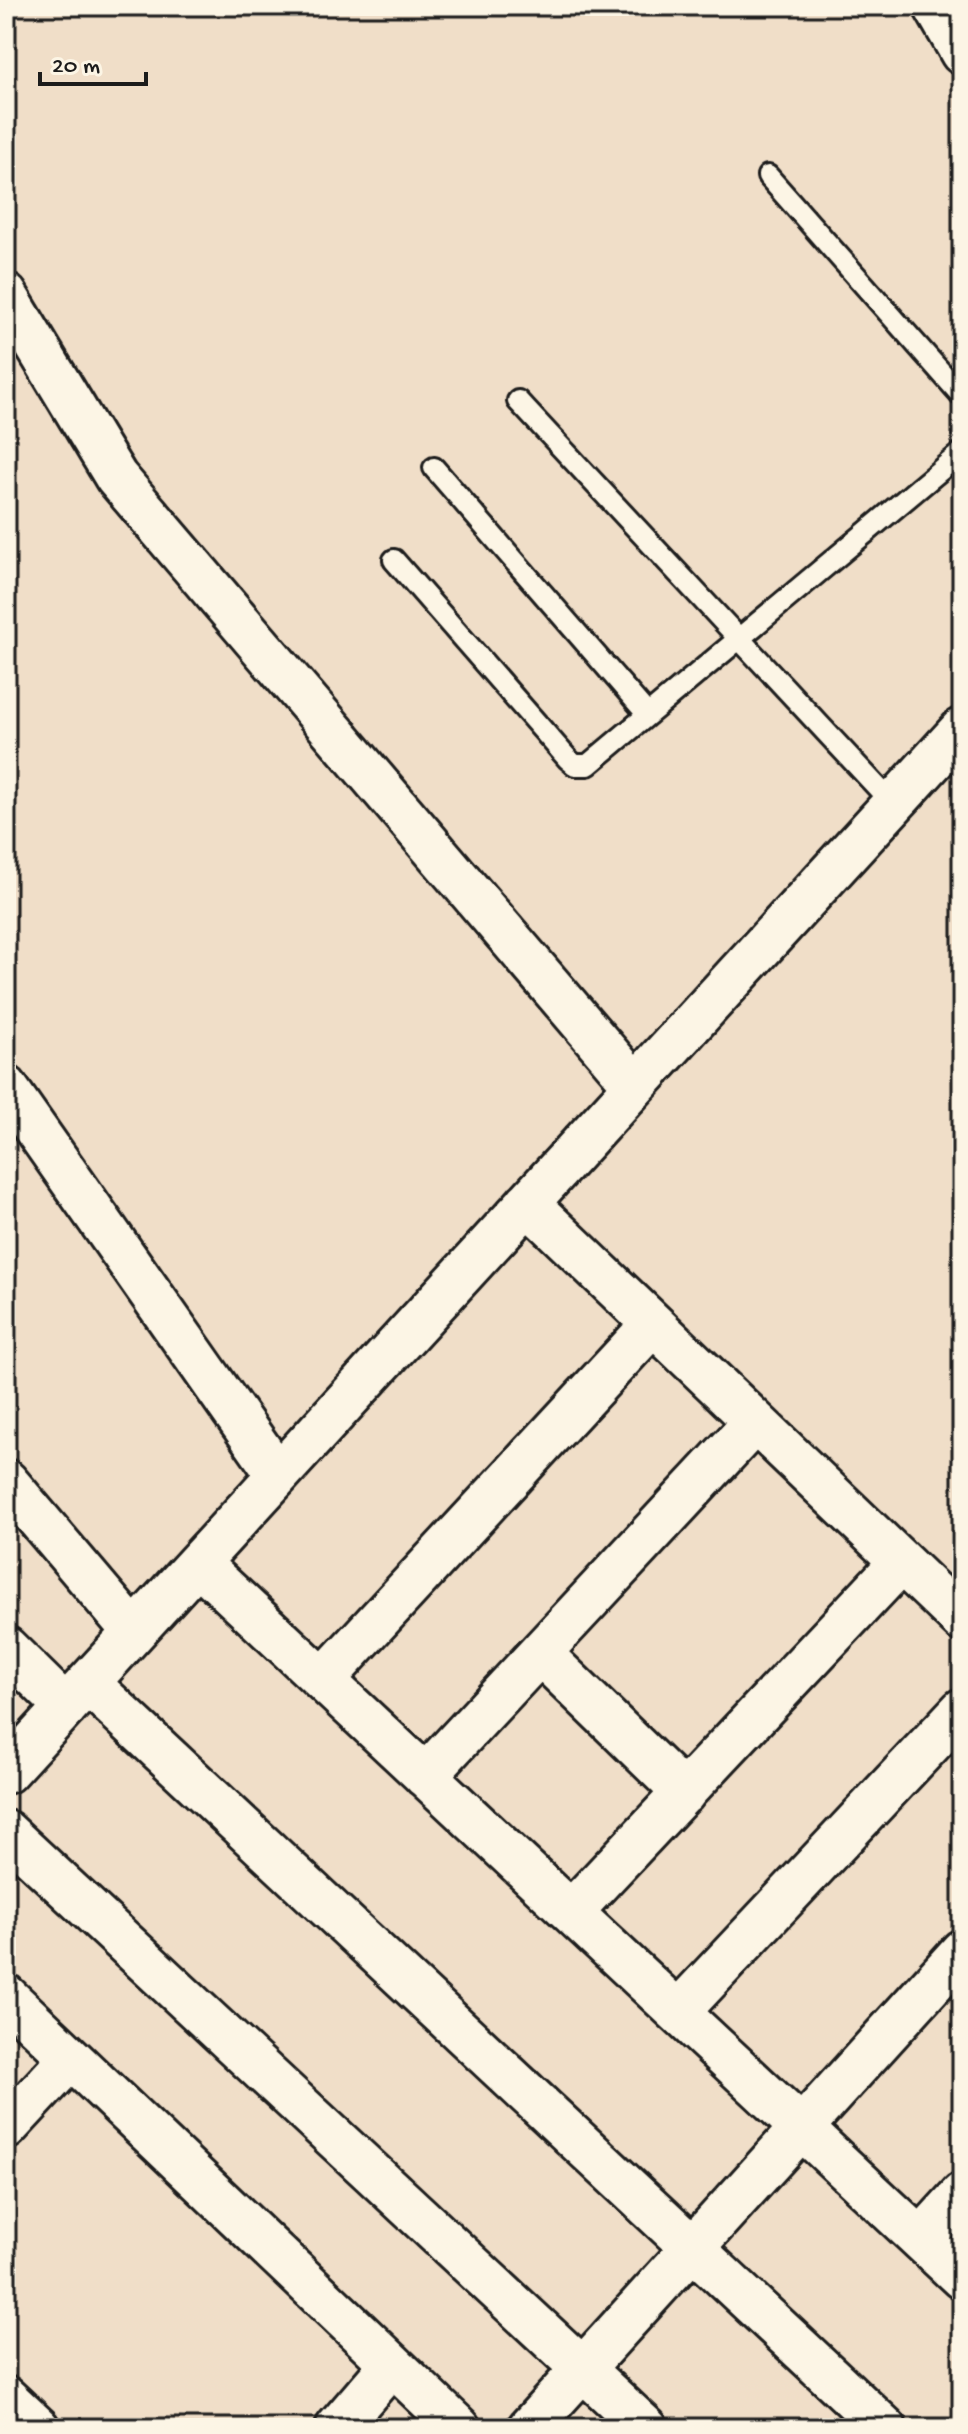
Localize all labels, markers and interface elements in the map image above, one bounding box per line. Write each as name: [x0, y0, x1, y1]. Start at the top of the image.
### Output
scale bar: [40, 36, 146, 86]
text: 20 m: [52, 53, 100, 82]

